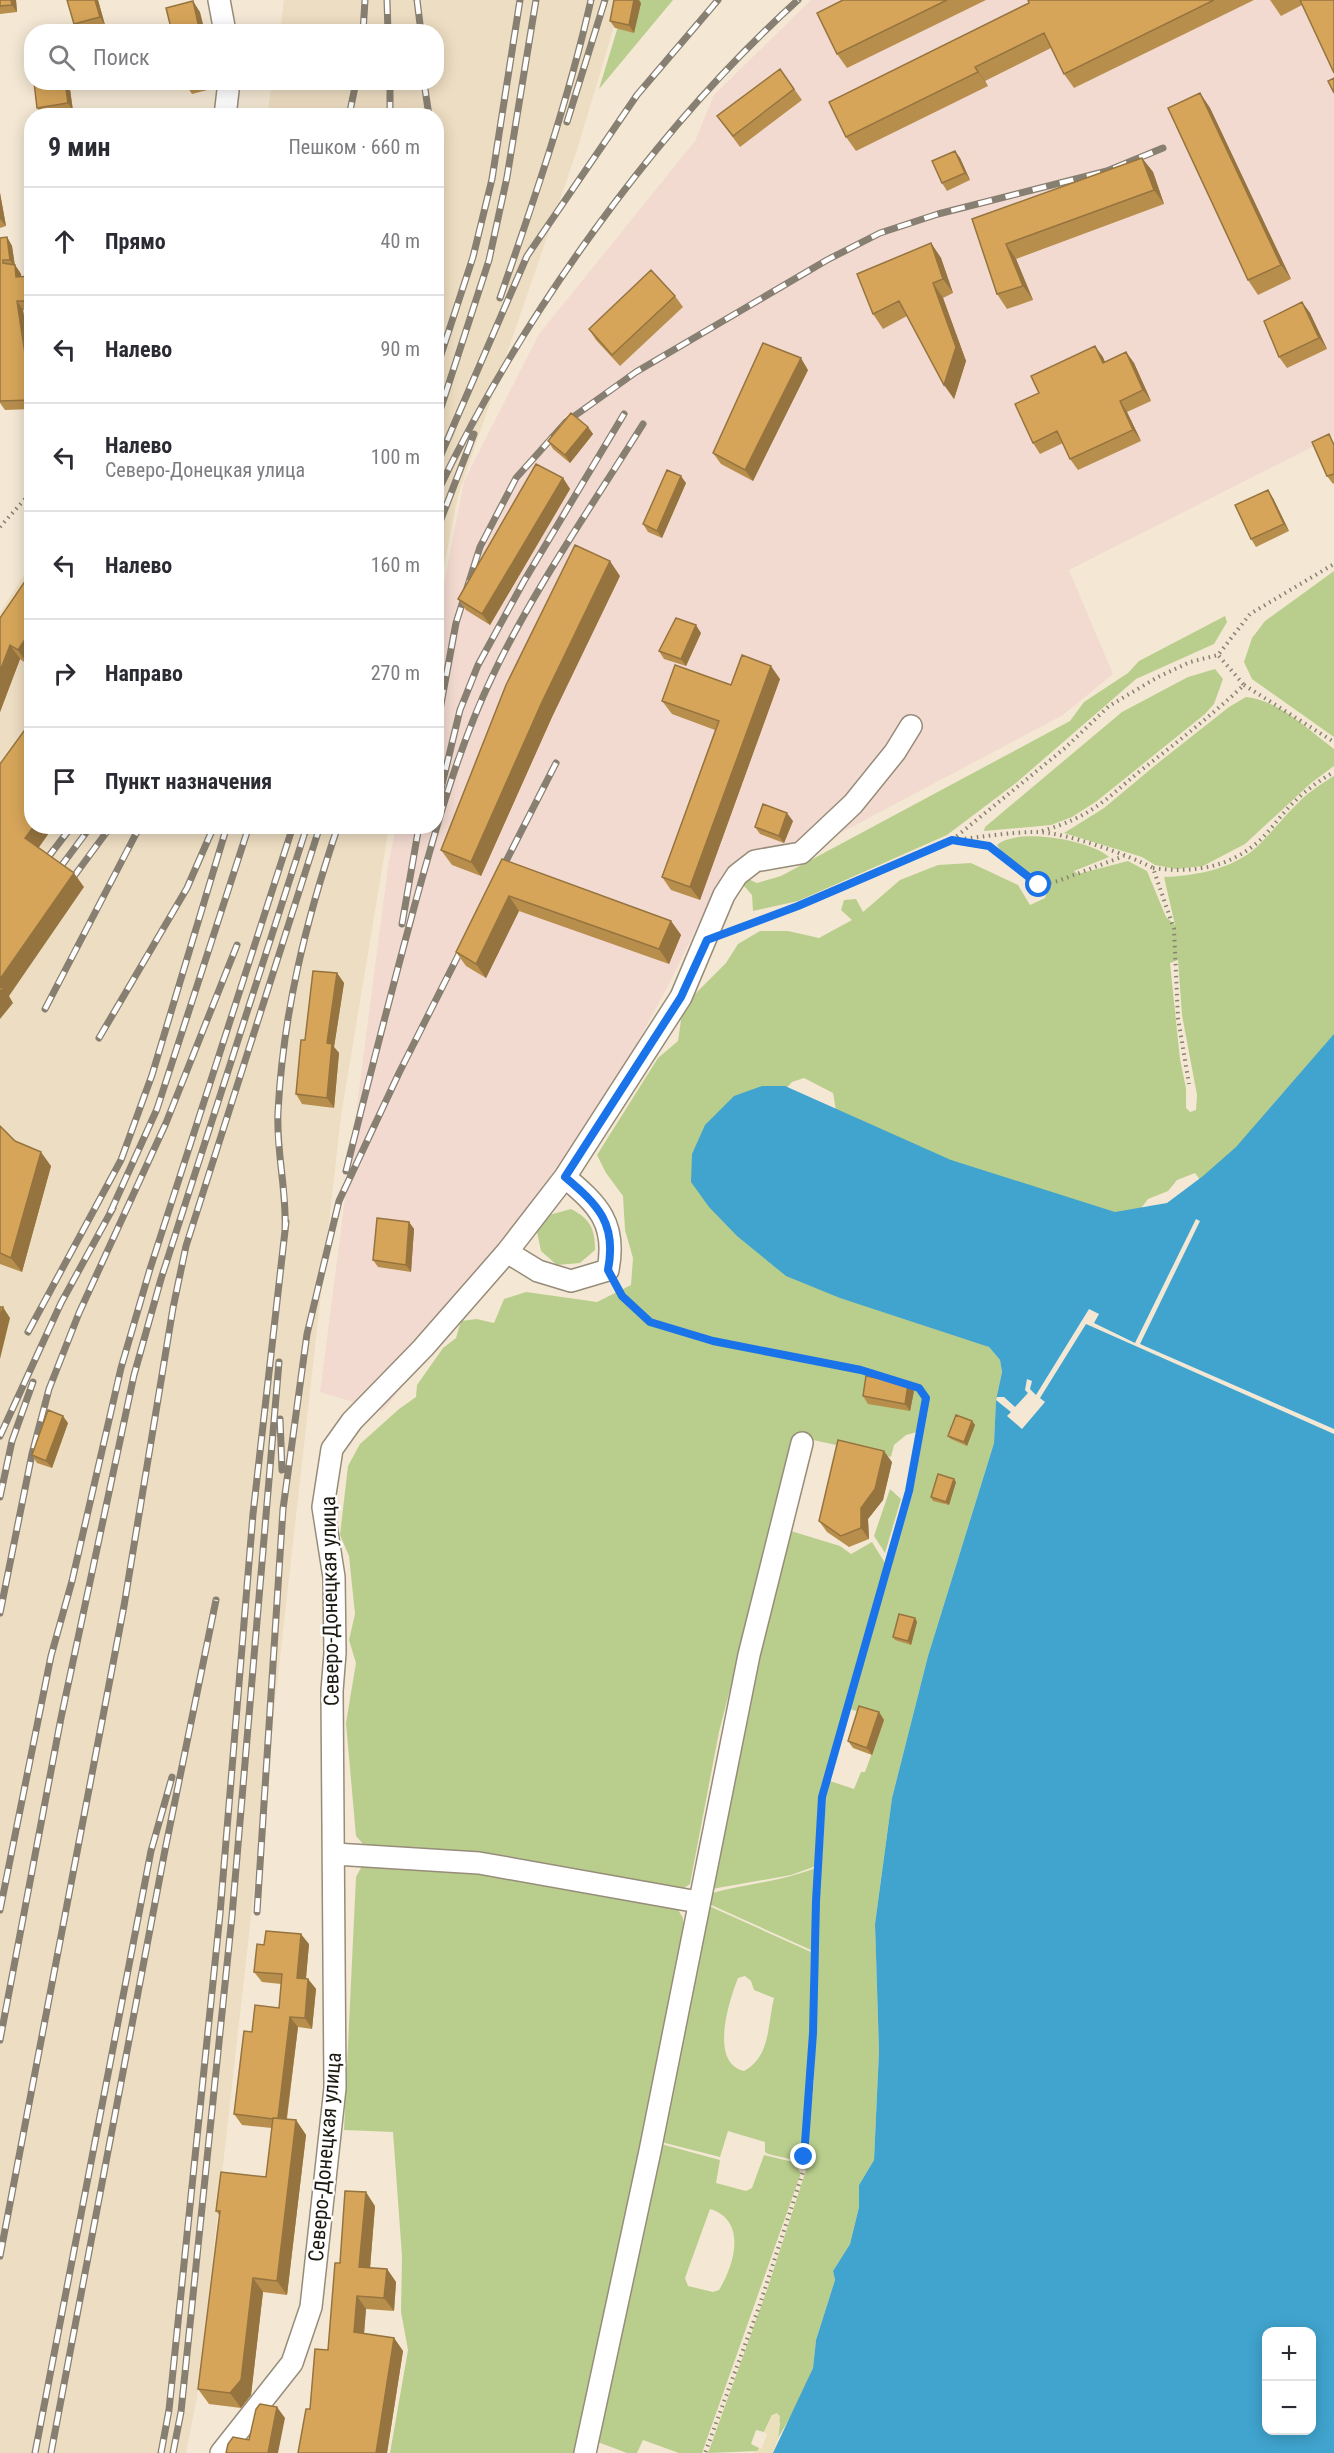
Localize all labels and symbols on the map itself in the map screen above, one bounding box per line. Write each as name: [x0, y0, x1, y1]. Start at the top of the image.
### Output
route start: [1025, 871, 1051, 897]
street label: Северо-Донецкая улица: [316, 1496, 344, 1706]
street label: Северо-Донецкая улица: [304, 2051, 346, 2263]
route end: [790, 2143, 816, 2169]

